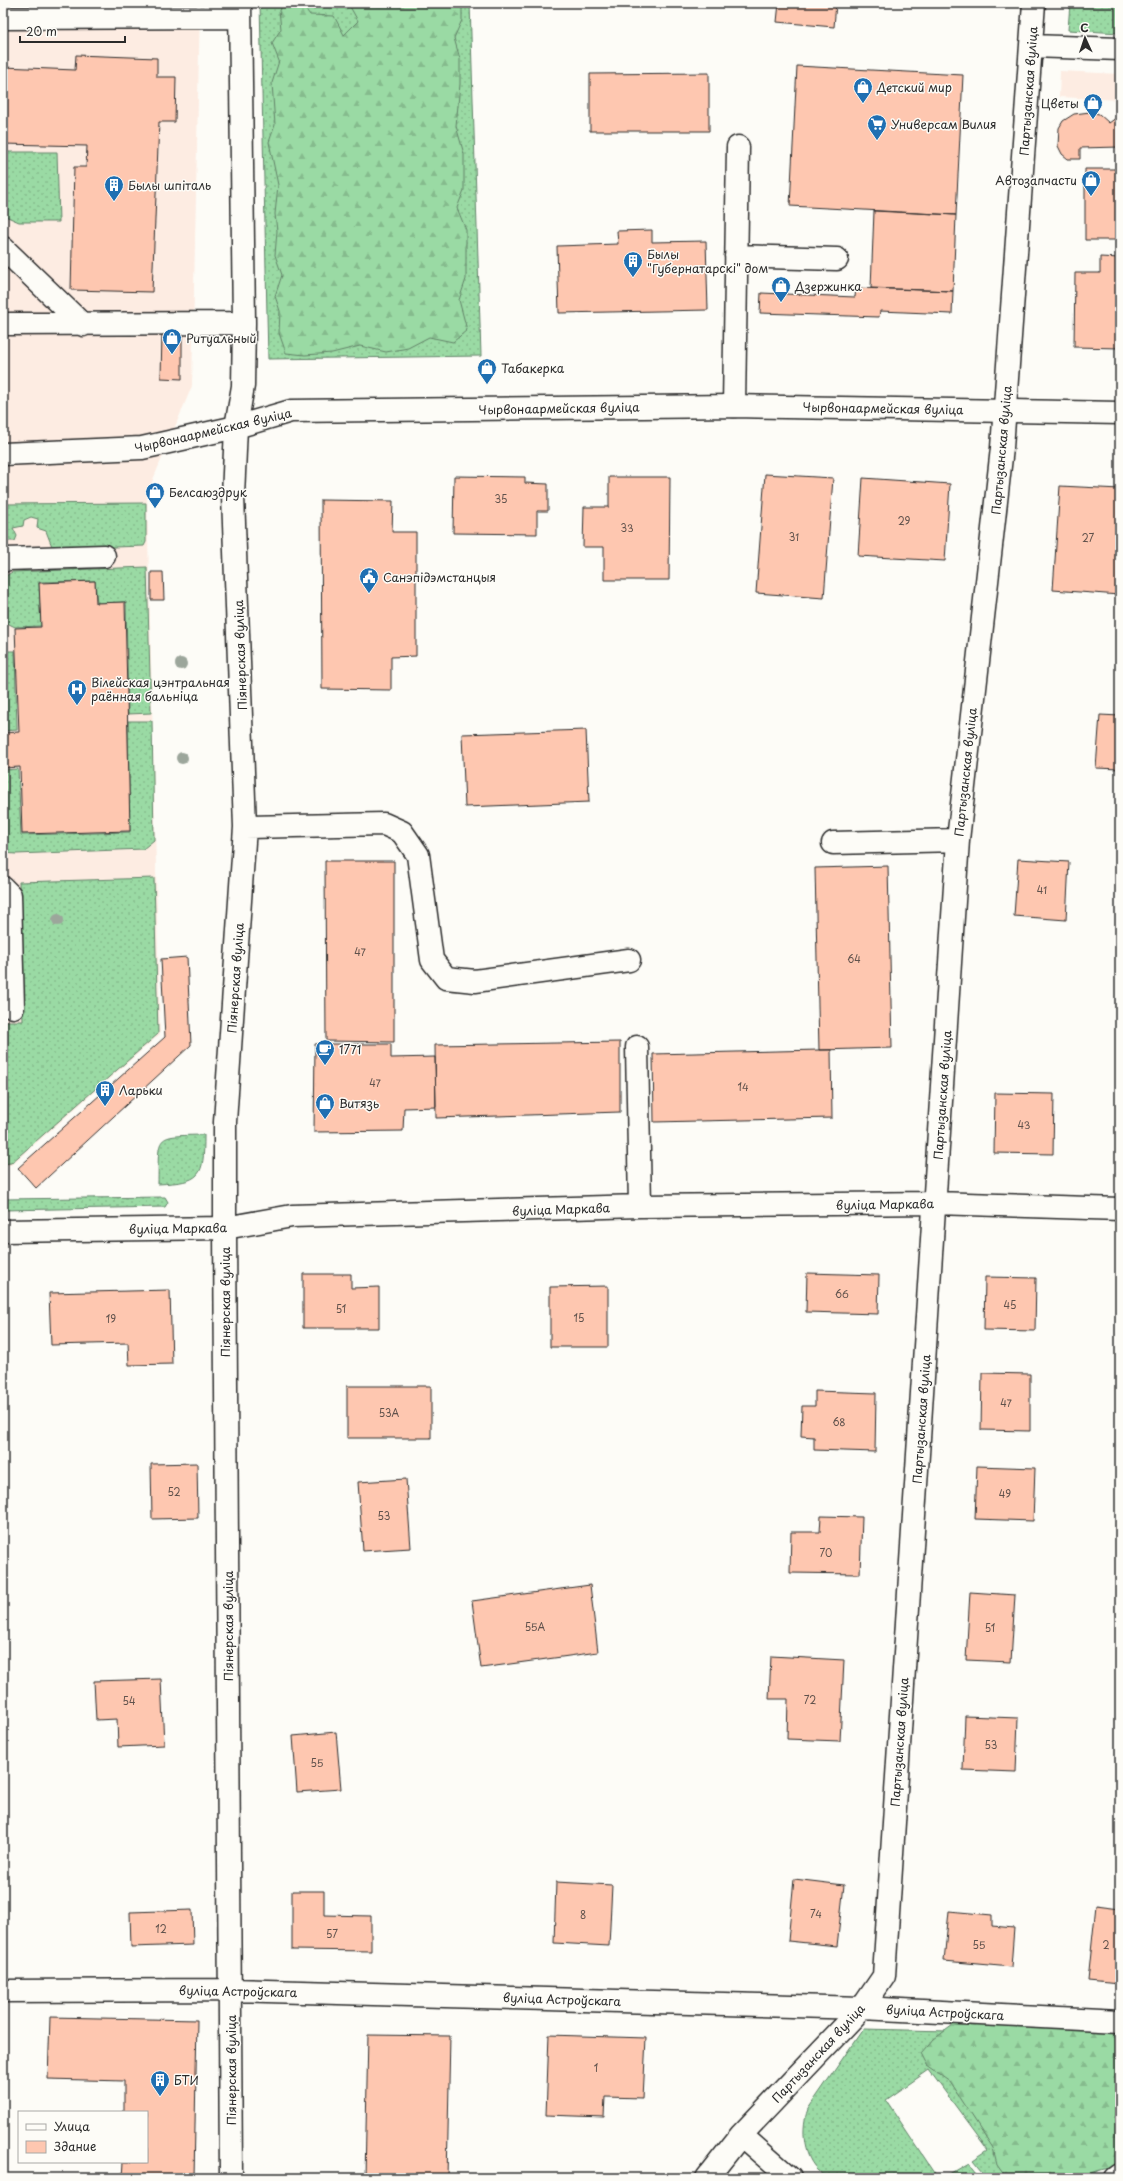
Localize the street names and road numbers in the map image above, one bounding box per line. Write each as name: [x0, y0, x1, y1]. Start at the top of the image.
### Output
street label: Партызанская вуліца: [1015, 25, 1042, 156]
street label: Партызанская вуліца: [986, 384, 1016, 515]
street label: Чырвонаармейская вуліца: [478, 398, 640, 418]
street label: Чырвонаармейская вуліца: [802, 398, 964, 418]
street label: Чырвонаармейская вуліца: [133, 403, 294, 457]
street label: Піянерская вуліца: [229, 599, 251, 711]
street label: Партызанская вуліца: [949, 706, 981, 837]
street label: Піянерская вуліца: [222, 922, 248, 1034]
street label: Партызанская вуліца: [929, 1029, 956, 1160]
street label: вуліца Маркава: [836, 1194, 935, 1214]
street label: вуліца Маркава: [512, 1198, 611, 1220]
street label: вуліца Маркава: [129, 1218, 228, 1238]
street label: Піянерская вуліца: [216, 1246, 234, 1357]
street label: Партызанская вуліца: [908, 1353, 935, 1484]
street label: Піянерская вуліца: [219, 1570, 237, 1681]
street label: Партызанская вуліца: [886, 1676, 913, 1807]
street label: вуліца Астроўскага: [179, 1981, 298, 2001]
street label: вуліца Астроўскага: [503, 1988, 622, 2010]
street label: Партызанская вуліца: [767, 1999, 869, 2106]
street label: вуліца Астроўскага: [886, 2000, 1005, 2024]
street label: Піянерская вуліца: [222, 2014, 240, 2125]

